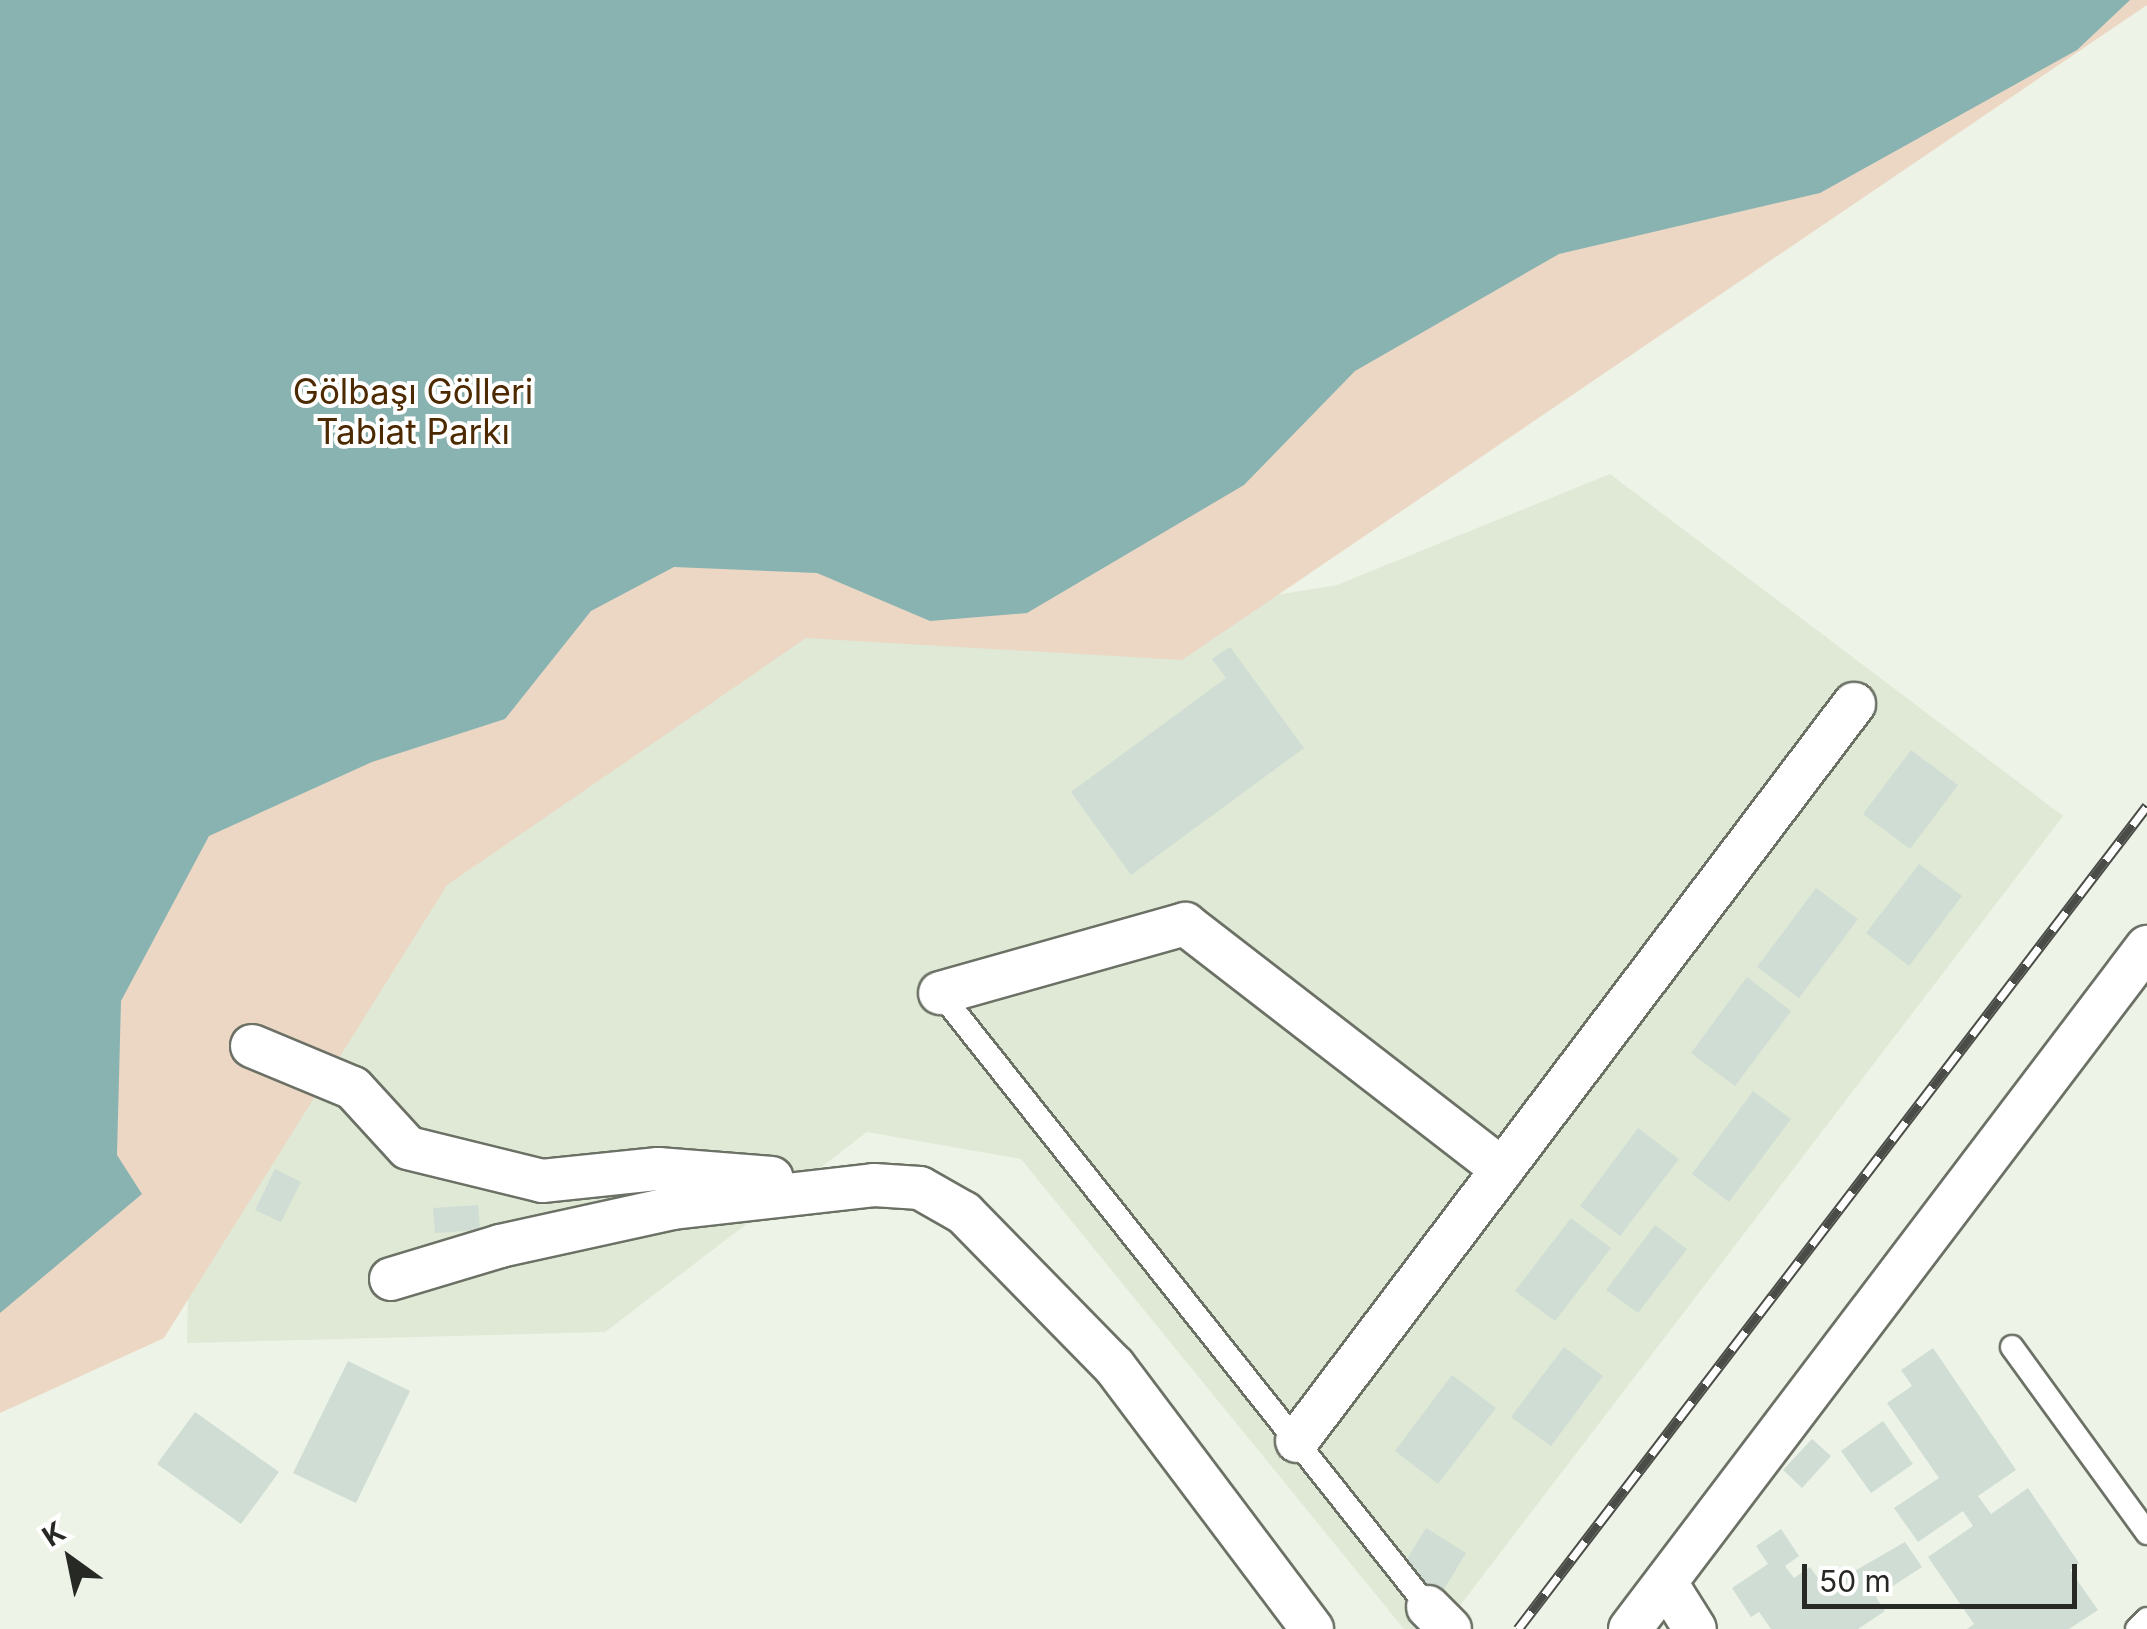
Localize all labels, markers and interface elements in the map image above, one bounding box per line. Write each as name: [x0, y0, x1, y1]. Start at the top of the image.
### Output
park label: Gölbaşı Gölleri Tabiat Parkı: [293, 370, 533, 452]
north arrow: [20, 1509, 120, 1609]
text: K: [36, 1514, 71, 1554]
scale bar: [1807, 1544, 2082, 1606]
text: 50 m: [1819, 1563, 1891, 1599]

